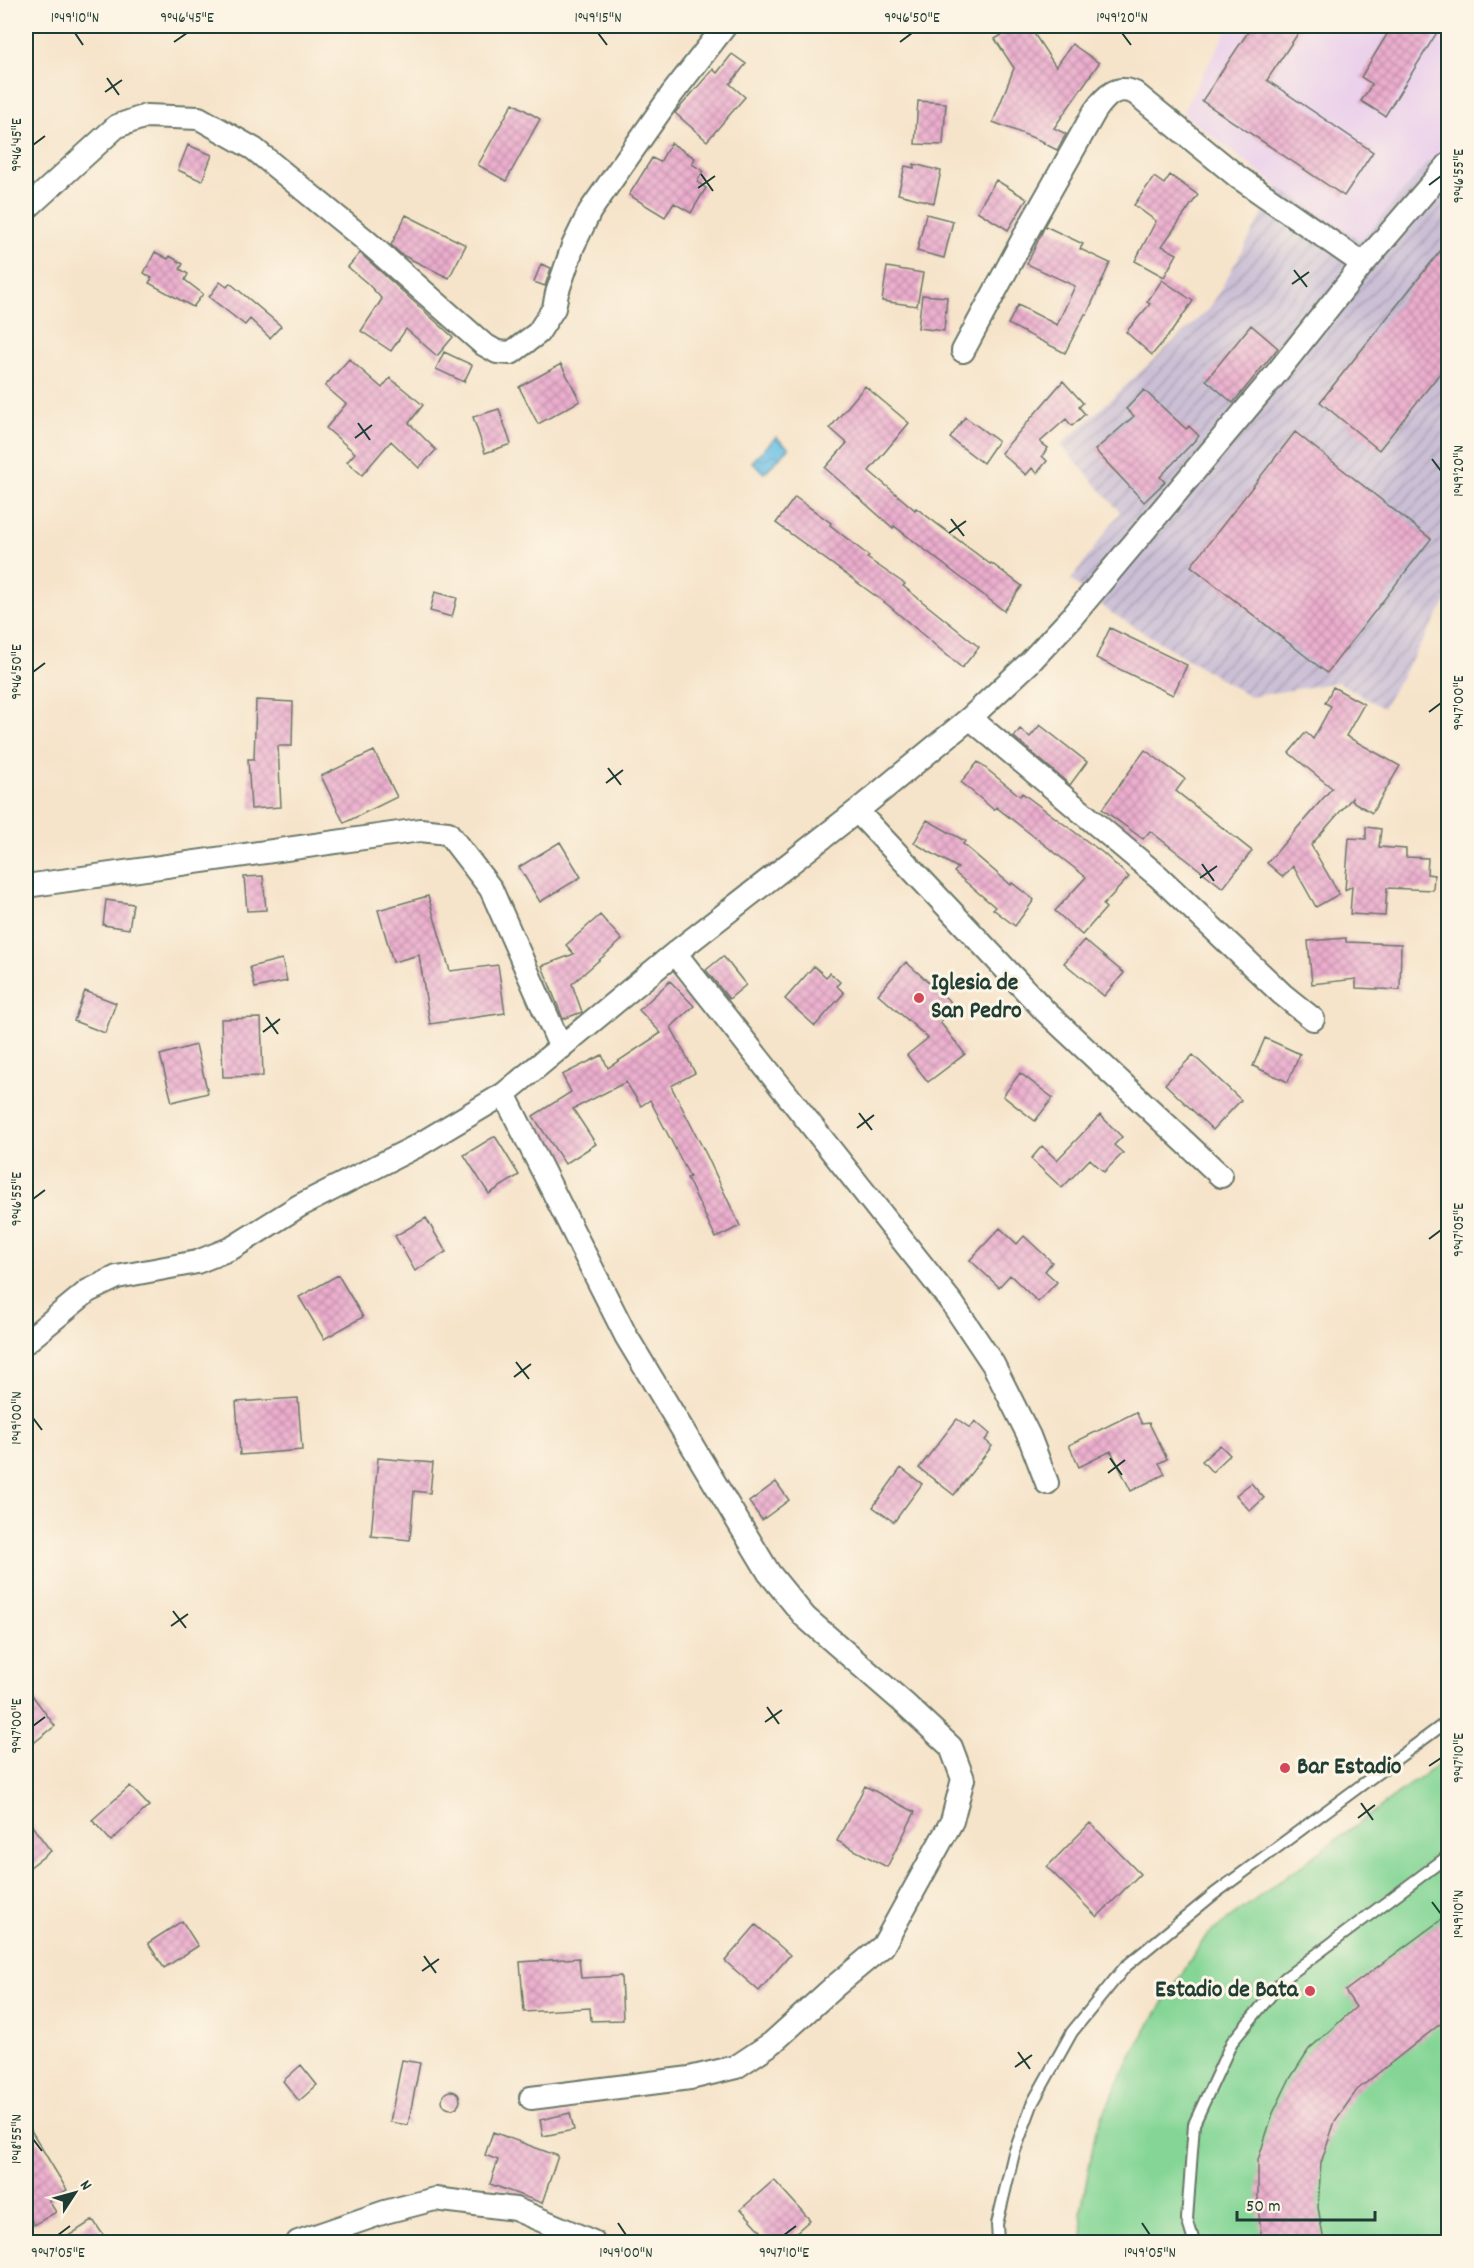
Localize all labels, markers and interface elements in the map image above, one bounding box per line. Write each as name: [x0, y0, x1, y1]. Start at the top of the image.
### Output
text: 1°49'10"N: [51, 8, 99, 30]
text: 9°46'45"E: [160, 8, 214, 30]
text: 1°49'15"N: [574, 8, 622, 30]
text: 9°46'50"E: [884, 8, 940, 30]
text: 1°49'20"N: [1096, 8, 1148, 30]
text: 9°46'45"E: [7, 118, 29, 172]
text: 9°46'55"E: [1449, 149, 1471, 203]
text: 1°49'20"N: [1449, 445, 1471, 497]
text: 9°46'50"E: [7, 644, 29, 700]
text: 9°47'00"E: [1449, 675, 1471, 731]
place label: Iglesia de San Pedro: [931, 967, 1022, 1029]
marker: Iglesia de San Pedro: [912, 991, 926, 1005]
text: 9°46'55"E: [7, 1172, 29, 1226]
text: 9°47'05"E: [1449, 1203, 1471, 1257]
text: 1°49'00"N: [7, 1391, 29, 1445]
text: 9°47'00"E: [7, 1698, 29, 1754]
text: 9°47'10"E: [1449, 1733, 1471, 1783]
place label: Bar Estadio: [1297, 1751, 1402, 1785]
marker: Bar Estadio: [1278, 1761, 1292, 1775]
text: 1°49'10"N: [1449, 1890, 1471, 1938]
place label: Estadio de Bata: [1155, 1974, 1299, 2008]
marker: Estadio de Bata: [1303, 1984, 1317, 1998]
text: 1°48'55"N: [7, 2114, 29, 2164]
north arrow: [45, 2163, 105, 2223]
text: N: [73, 2176, 97, 2196]
scale bar: [1237, 2184, 1375, 2222]
text: 50 m: [1246, 2195, 1281, 2220]
text: 9°47'05"E: [31, 2243, 85, 2265]
text: 1°49'00"N: [599, 2243, 653, 2265]
text: 9°47'10"E: [759, 2243, 809, 2265]
text: 1°49'05"N: [1124, 2243, 1176, 2265]

